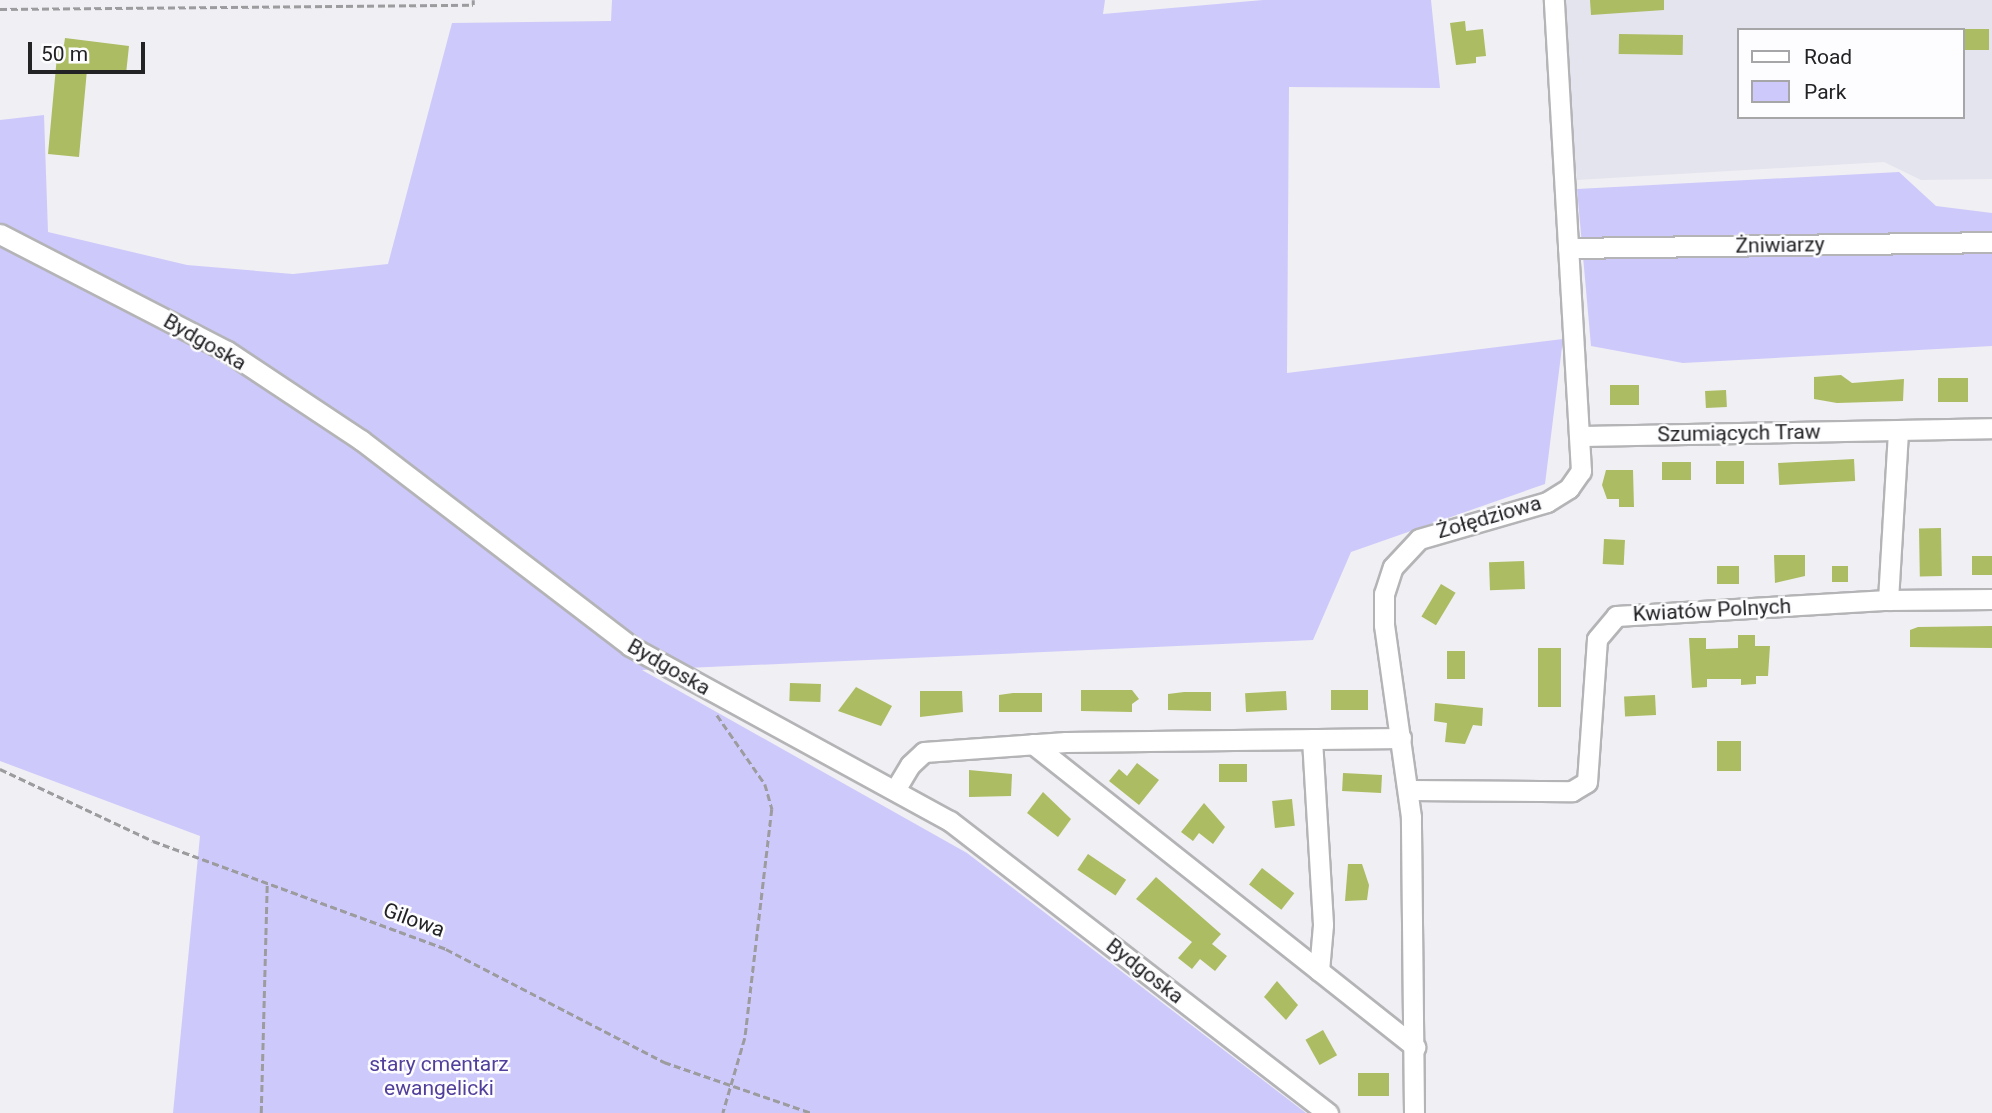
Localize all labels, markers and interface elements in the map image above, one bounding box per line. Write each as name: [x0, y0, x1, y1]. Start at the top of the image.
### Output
scale bar: [32, 28, 149, 72]
legend: [1736, 28, 1964, 119]
text: 50 m: [41, 42, 88, 66]
text: Road: [1804, 45, 1852, 69]
text: Park: [1804, 80, 1846, 104]
street label: Żniwiarzy: [1735, 232, 1825, 258]
street label: Bydgoska: [159, 308, 251, 376]
street label: Szumiących Traw: [1657, 419, 1821, 447]
street label: Żołędziowa: [1434, 490, 1544, 544]
street label: Kwiatów Polnych: [1632, 593, 1792, 627]
street label: Bydgoska: [623, 633, 715, 701]
street label: Gilowa: [380, 897, 448, 943]
street label: Bydgoska: [1101, 933, 1189, 1009]
park label: stary cmentarz ewangelicki: [369, 1051, 509, 1101]

